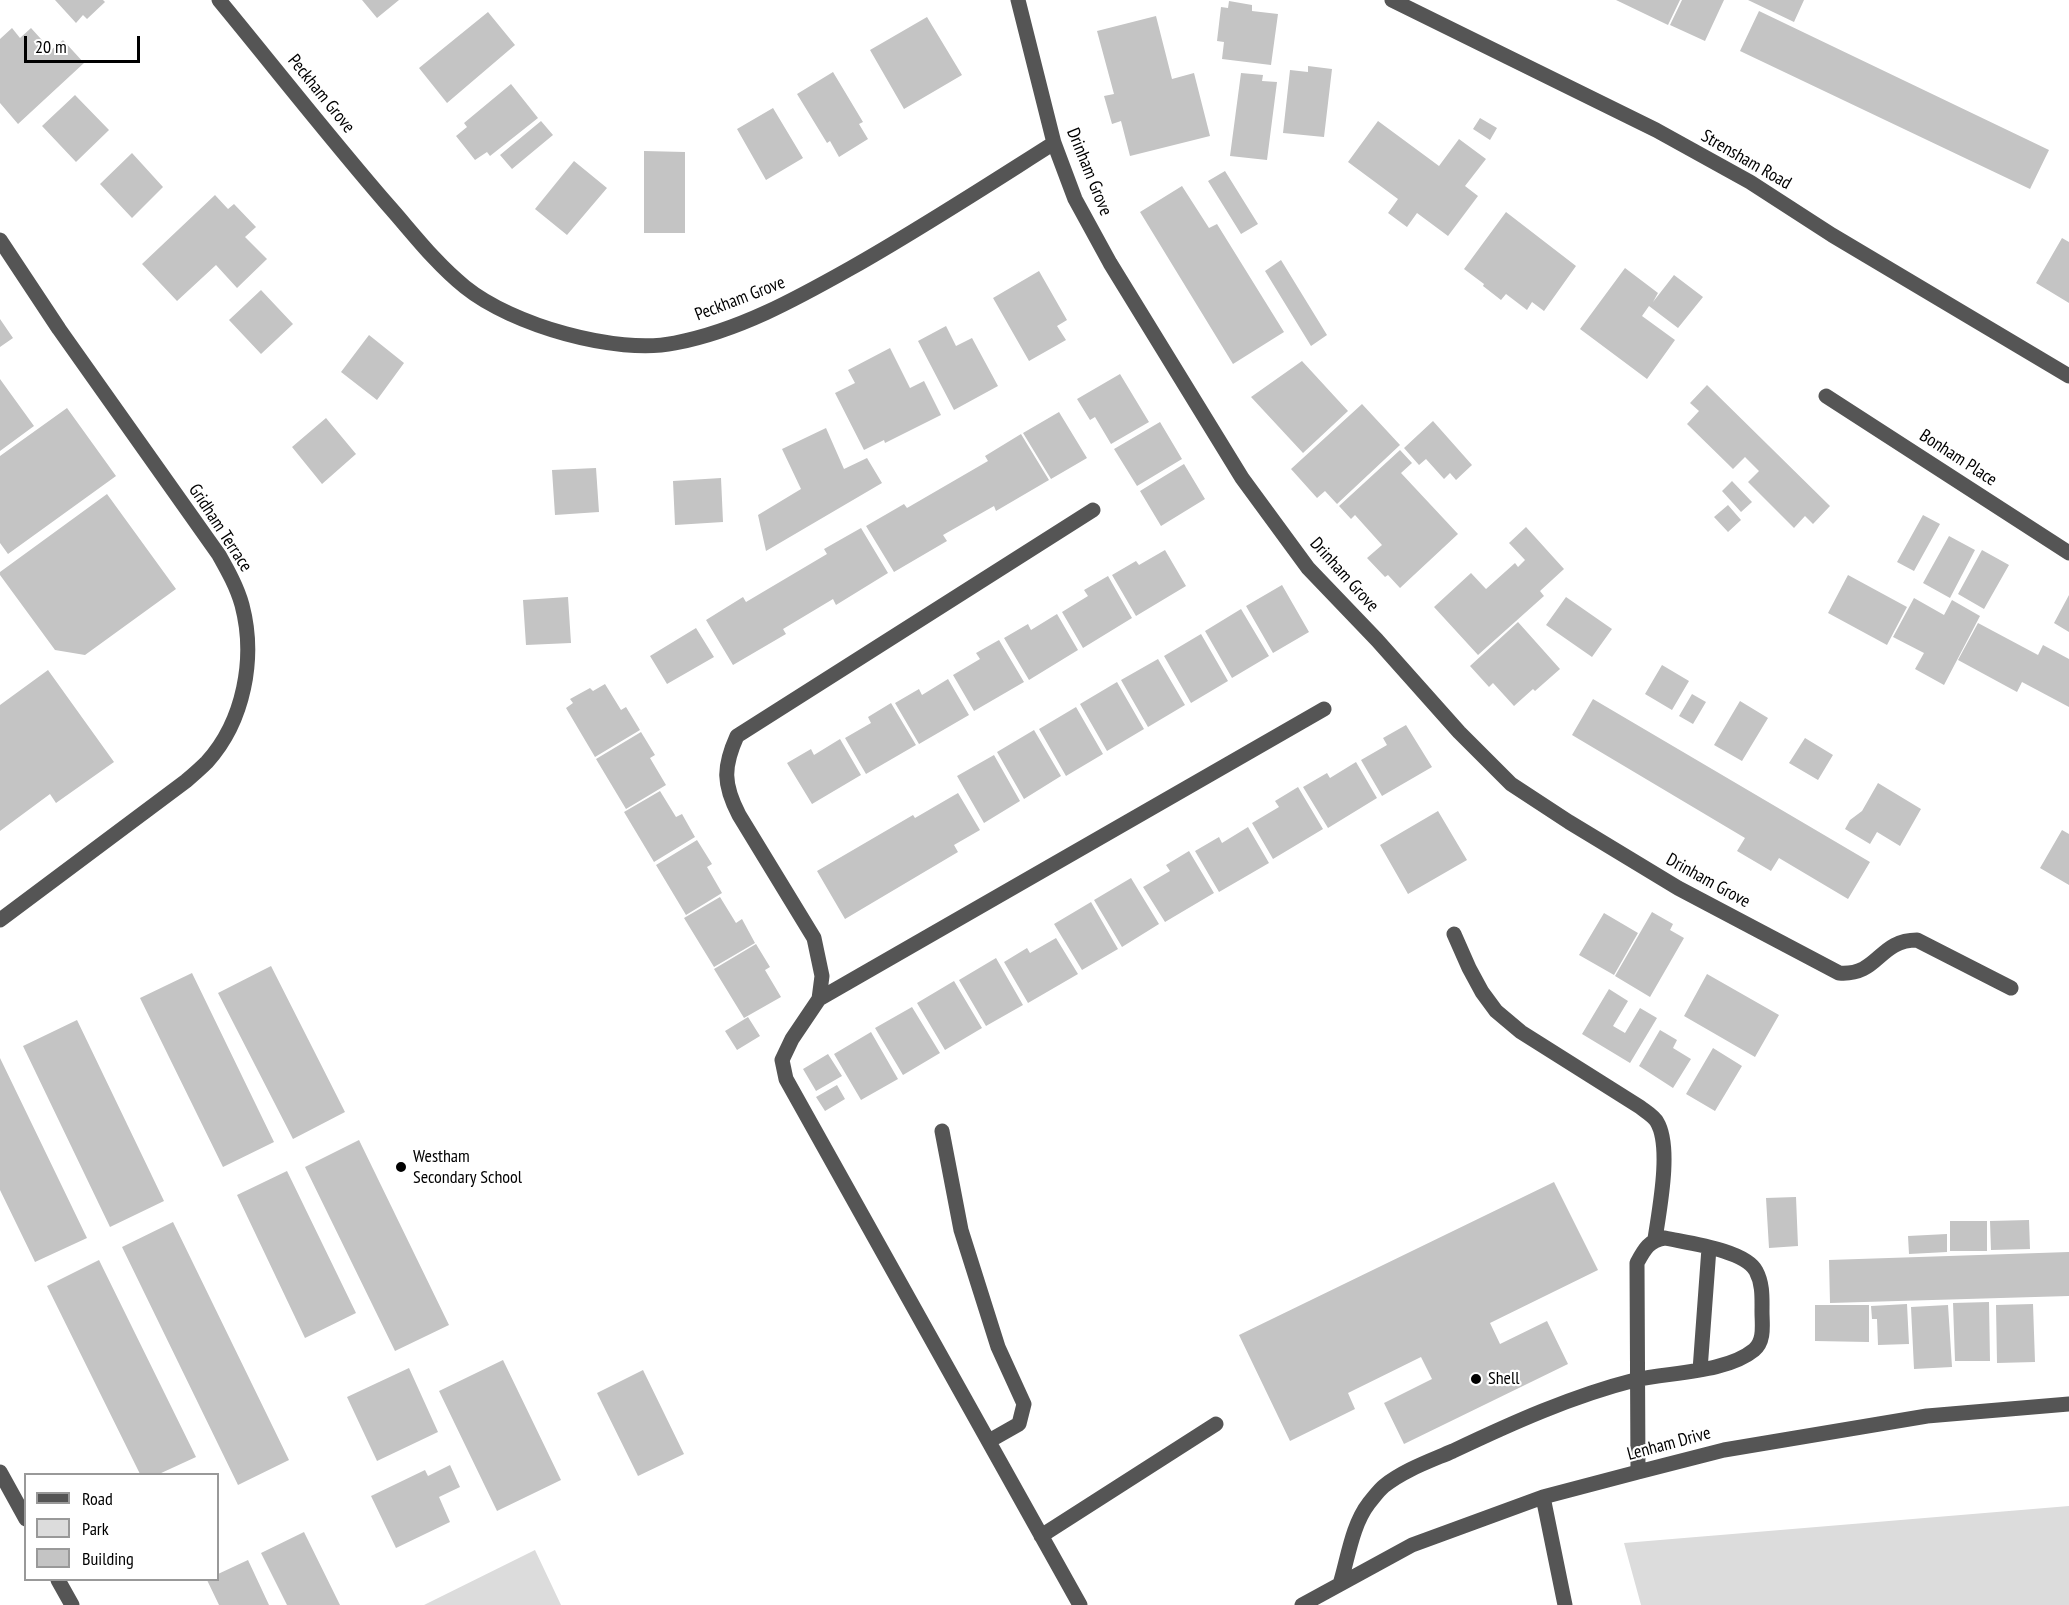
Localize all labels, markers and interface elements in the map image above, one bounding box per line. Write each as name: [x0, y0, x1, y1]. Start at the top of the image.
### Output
scale bar: [27, 24, 142, 62]
text: 20 m: [35, 35, 67, 58]
street label: Peckham Grove: [283, 50, 359, 138]
street label: Drinham Grove: [1062, 125, 1116, 219]
street label: Strensham Road: [1697, 126, 1795, 194]
street label: Peckham Grove: [692, 272, 788, 326]
street label: Bonham Place: [1915, 425, 2001, 491]
street label: Gridham Terrace: [184, 480, 256, 576]
street label: Drinham Grove: [1305, 533, 1383, 617]
street label: Drinham Grove: [1662, 849, 1754, 913]
place label: Westham Secondary School: [413, 1146, 522, 1188]
marker: Westham Secondary School: [394, 1160, 408, 1174]
place label: Shell: [1488, 1368, 1519, 1390]
marker: Shell: [1469, 1372, 1483, 1386]
street label: Lenham Drive: [1625, 1423, 1713, 1465]
legend: [24, 1473, 219, 1581]
text: Road: [82, 1487, 113, 1510]
text: Park: [82, 1517, 109, 1540]
text: Building: [82, 1547, 134, 1570]

